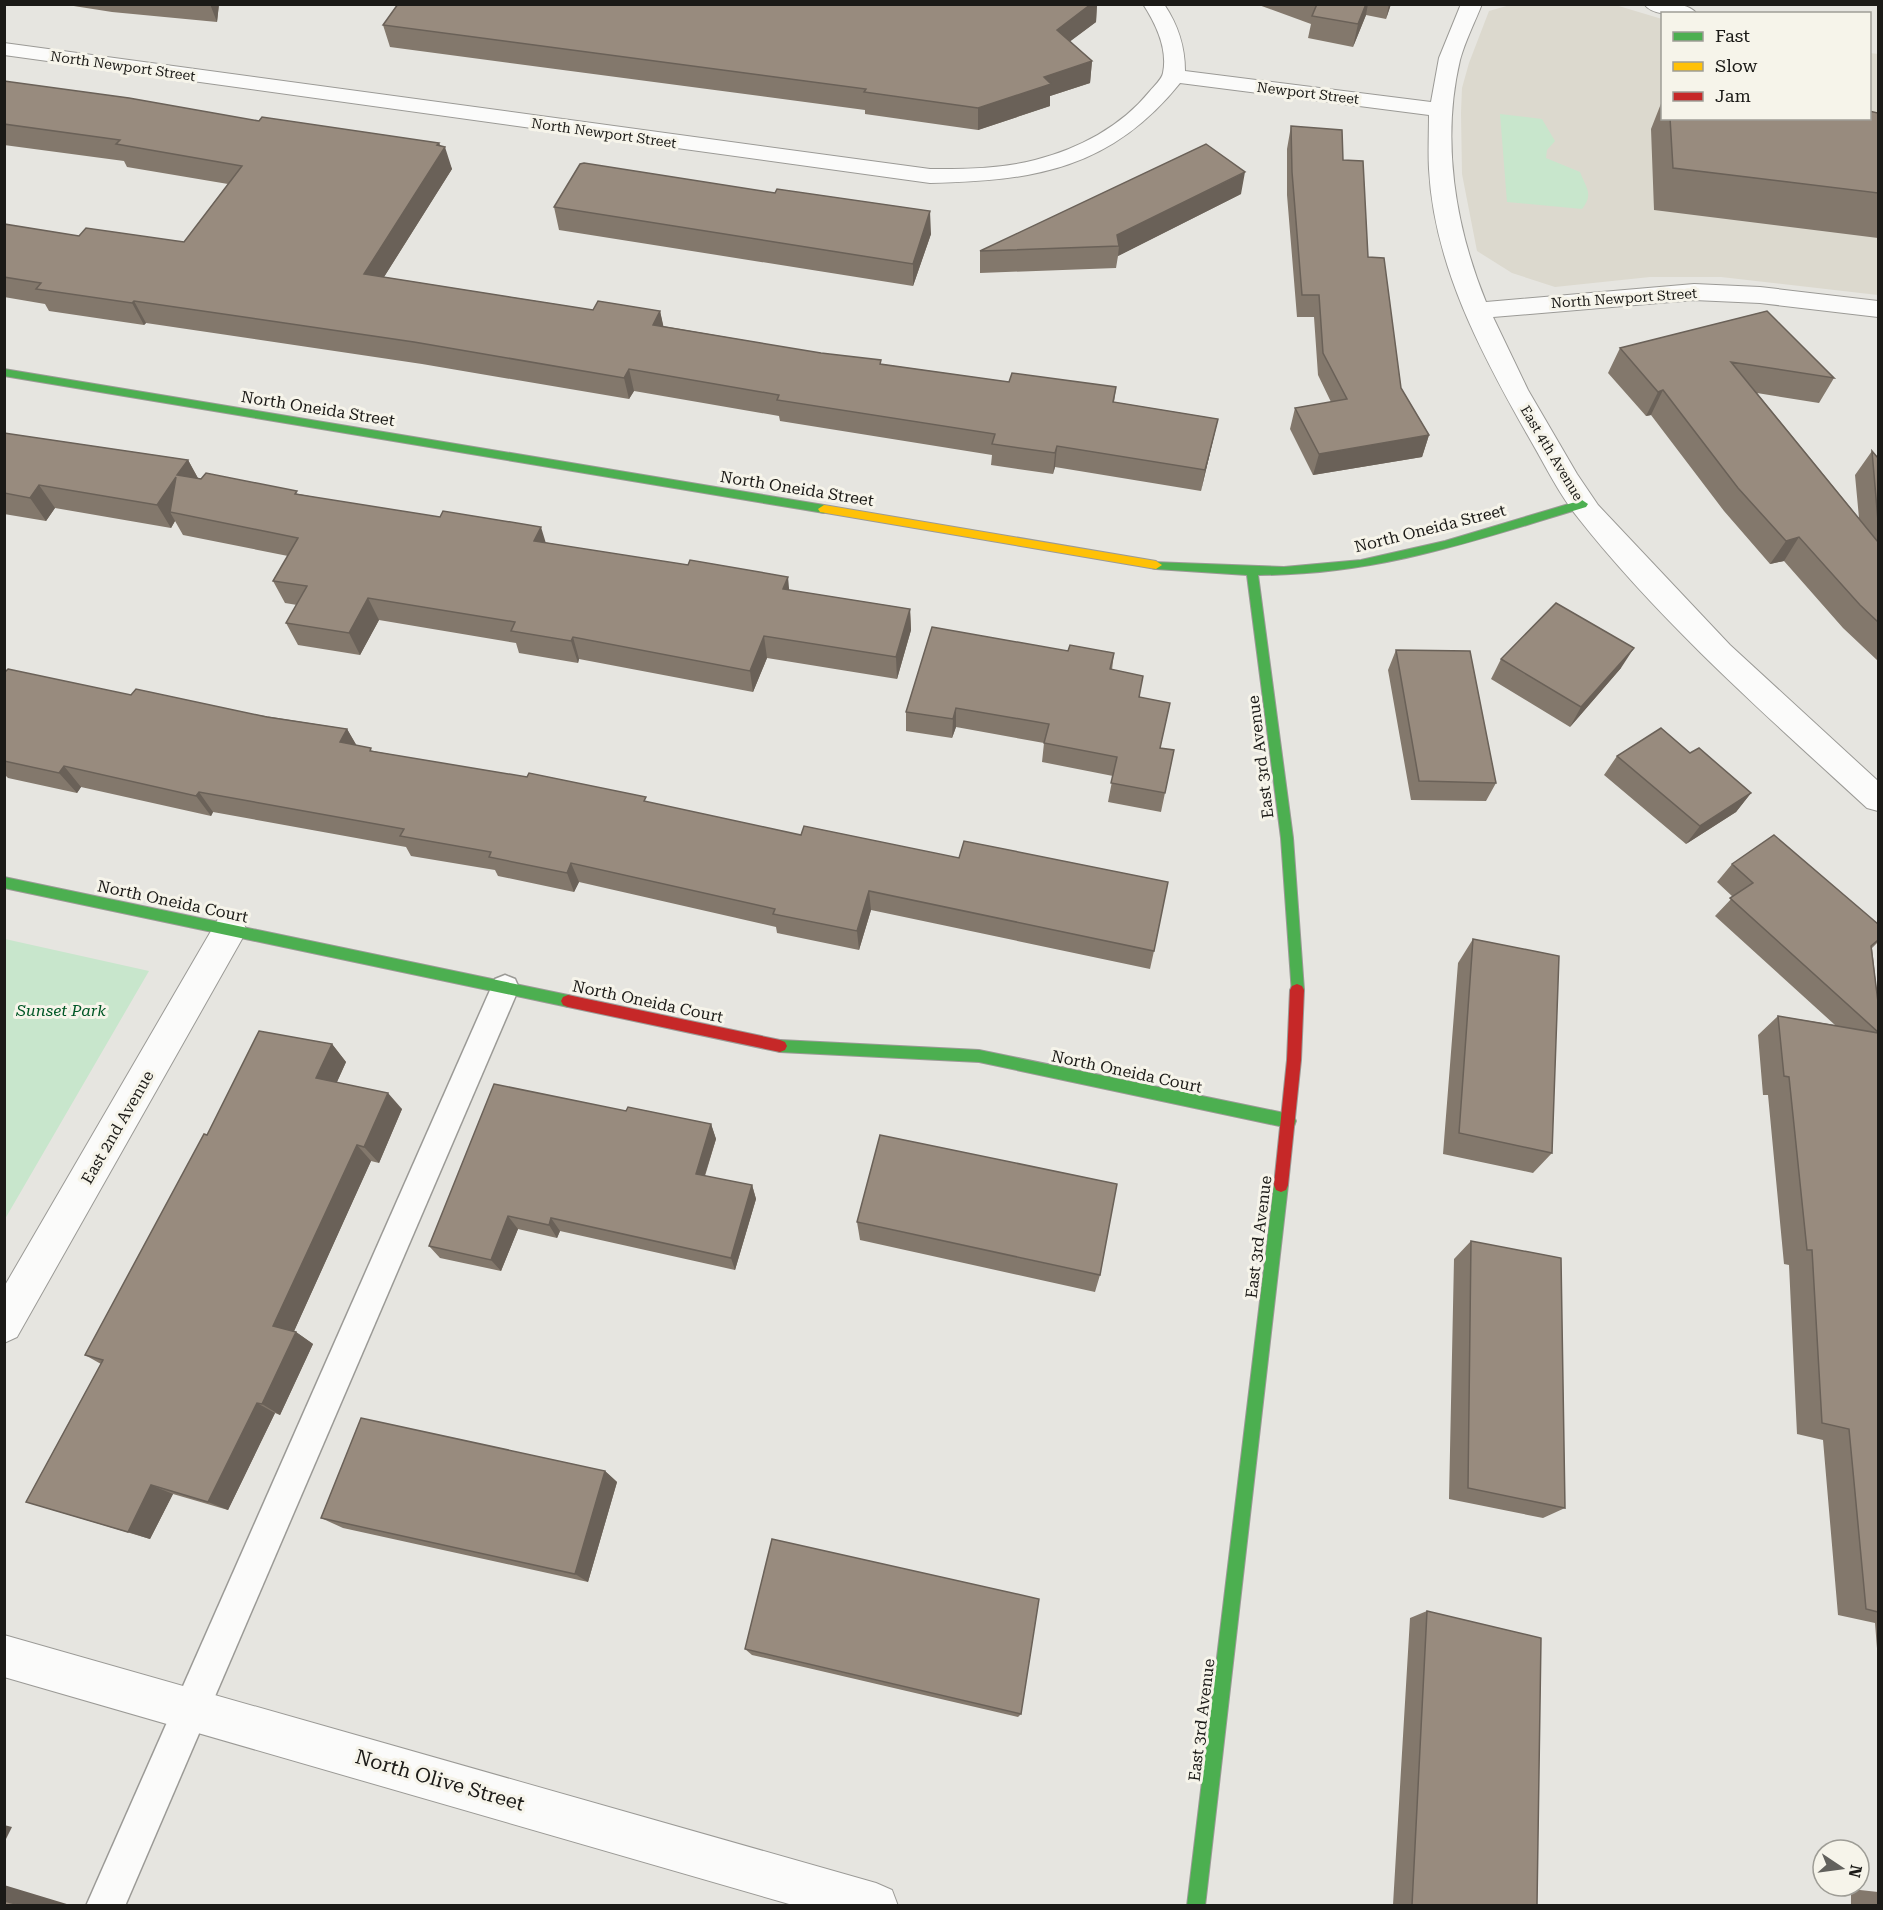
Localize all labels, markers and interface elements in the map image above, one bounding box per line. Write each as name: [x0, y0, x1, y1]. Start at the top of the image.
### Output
legend: [1661, 12, 1871, 120]
text: Fast: [1715, 25, 1750, 46]
street label: North Newport Street: [49, 48, 197, 84]
text: Slow: [1715, 55, 1757, 76]
street label: Newport Street: [1256, 79, 1360, 107]
text: Jam: [1715, 85, 1751, 106]
street label: North Newport Street: [530, 115, 678, 151]
street label: North Newport Street: [1550, 285, 1698, 311]
street label: North Oneida Street: [240, 387, 396, 430]
street label: East 4th Avenue: [1517, 403, 1587, 504]
street label: North Oneida Street: [719, 467, 875, 510]
street label: North Oneida Street: [1352, 500, 1508, 557]
street label: East 3rd Avenue: [1244, 694, 1277, 819]
street label: North Oneida Court: [96, 876, 250, 927]
street label: North Oneida Court: [571, 976, 725, 1027]
park label: Sunset Park: [15, 1001, 106, 1020]
street label: North Oneida Court: [1050, 1046, 1204, 1097]
street label: East 2nd Avenue: [77, 1067, 158, 1187]
street label: East 3rd Avenue: [1242, 1174, 1275, 1300]
street label: East 3rd Avenue: [1185, 1657, 1218, 1783]
street label: North Olive Street: [353, 1744, 528, 1816]
north arrow: [1811, 1838, 1871, 1898]
text: N: [1844, 1863, 1866, 1879]

